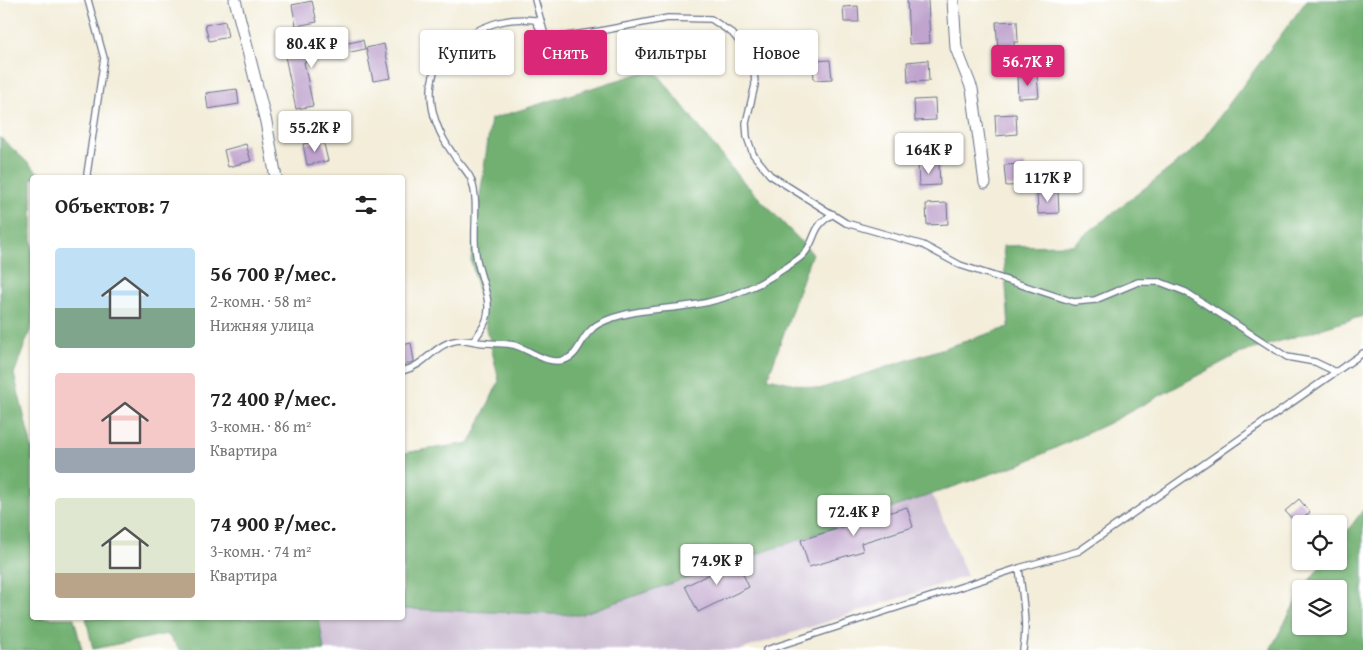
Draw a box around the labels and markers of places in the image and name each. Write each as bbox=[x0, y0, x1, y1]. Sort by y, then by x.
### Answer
pin: 80.4K ₽ bbox=[266, 27, 358, 69]
pin: 56.7K ₽ bbox=[982, 44, 1074, 87]
pin: 55.2K ₽ bbox=[269, 110, 361, 153]
pin: 164K ₽ bbox=[888, 132, 970, 175]
pin: 117K ₽ bbox=[1007, 160, 1089, 203]
pin: 72.4K ₽ bbox=[808, 494, 900, 537]
pin: 74.9K ₽ bbox=[671, 544, 763, 586]

